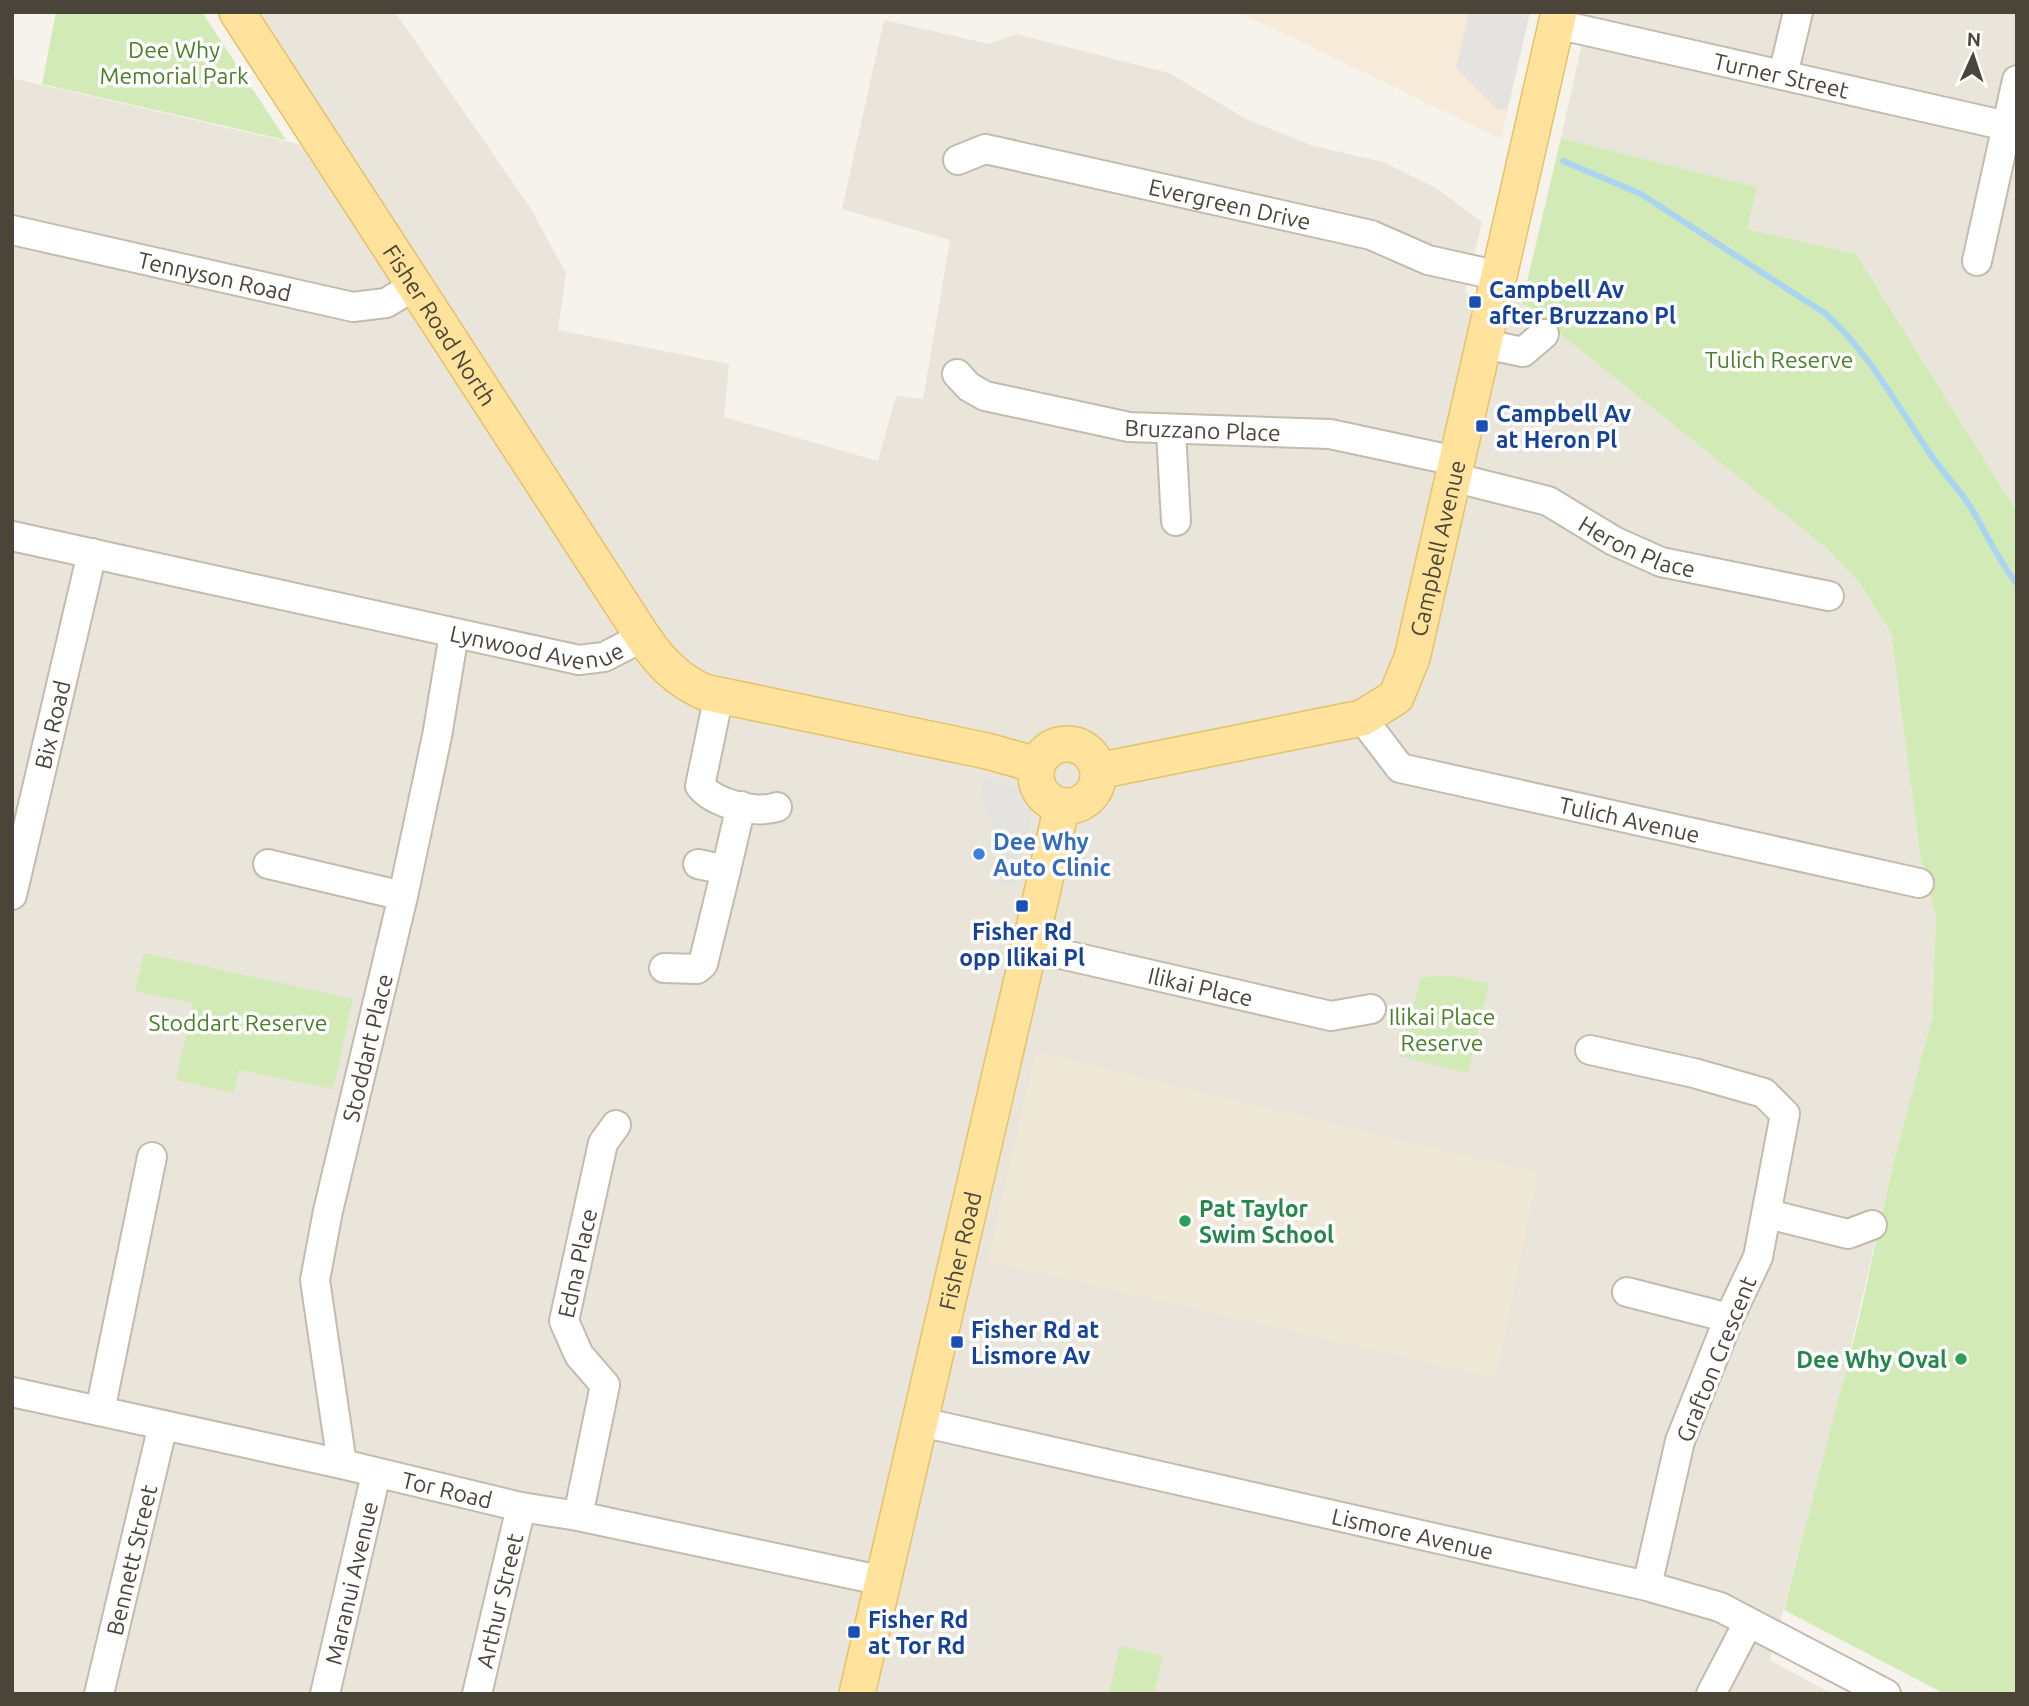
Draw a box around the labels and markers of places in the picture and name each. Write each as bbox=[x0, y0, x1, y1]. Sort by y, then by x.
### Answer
place label: Campbell Av after Bruzzano Pl bbox=[1489, 277, 1676, 328]
marker: Campbell Av after Bruzzano Pl bbox=[1467, 294, 1483, 310]
place label: Campbell Av at Heron Pl bbox=[1496, 401, 1631, 452]
marker: Campbell Av at Heron Pl bbox=[1474, 418, 1490, 434]
place label: Dee Why Auto Clinic bbox=[993, 829, 1111, 880]
marker: Dee Why Auto Clinic bbox=[971, 846, 987, 862]
marker: Fisher Rd opp Ilikai Pl bbox=[1014, 898, 1030, 914]
place label: Fisher Rd opp Ilikai Pl bbox=[959, 919, 1085, 970]
place label: Pat Taylor Swim School bbox=[1199, 1196, 1334, 1247]
marker: Pat Taylor Swim School bbox=[1177, 1213, 1193, 1229]
place label: Fisher Rd at Lismore Av bbox=[971, 1317, 1099, 1368]
marker: Fisher Rd at Lismore Av bbox=[949, 1334, 965, 1350]
place label: Dee Why Oval bbox=[1796, 1347, 1947, 1372]
marker: Dee Why Oval bbox=[1953, 1351, 1969, 1367]
place label: Fisher Rd at Tor Rd bbox=[868, 1607, 968, 1658]
marker: Fisher Rd at Tor Rd bbox=[846, 1624, 862, 1640]

